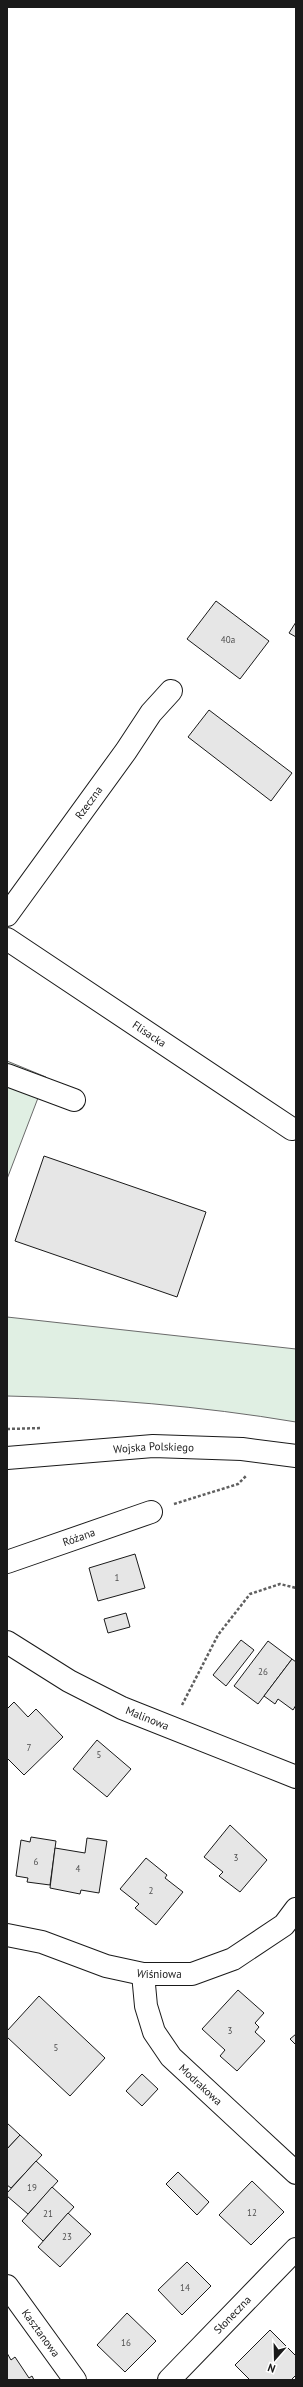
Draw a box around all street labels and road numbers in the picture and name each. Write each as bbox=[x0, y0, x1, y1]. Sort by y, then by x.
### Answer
street label: Rzeczna bbox=[72, 783, 105, 822]
street label: Flisacka bbox=[130, 1018, 169, 1050]
street label: Wojska Polskiego bbox=[113, 1439, 194, 1456]
street label: Różana bbox=[61, 1525, 97, 1549]
street label: Malinowa bbox=[124, 1703, 171, 1733]
street label: Wiśniowa bbox=[135, 1966, 182, 1982]
street label: Modrakowa bbox=[176, 2061, 225, 2108]
street label: Słoneczna bbox=[211, 2293, 254, 2337]
street label: Kasztanowa bbox=[19, 2306, 63, 2360]

